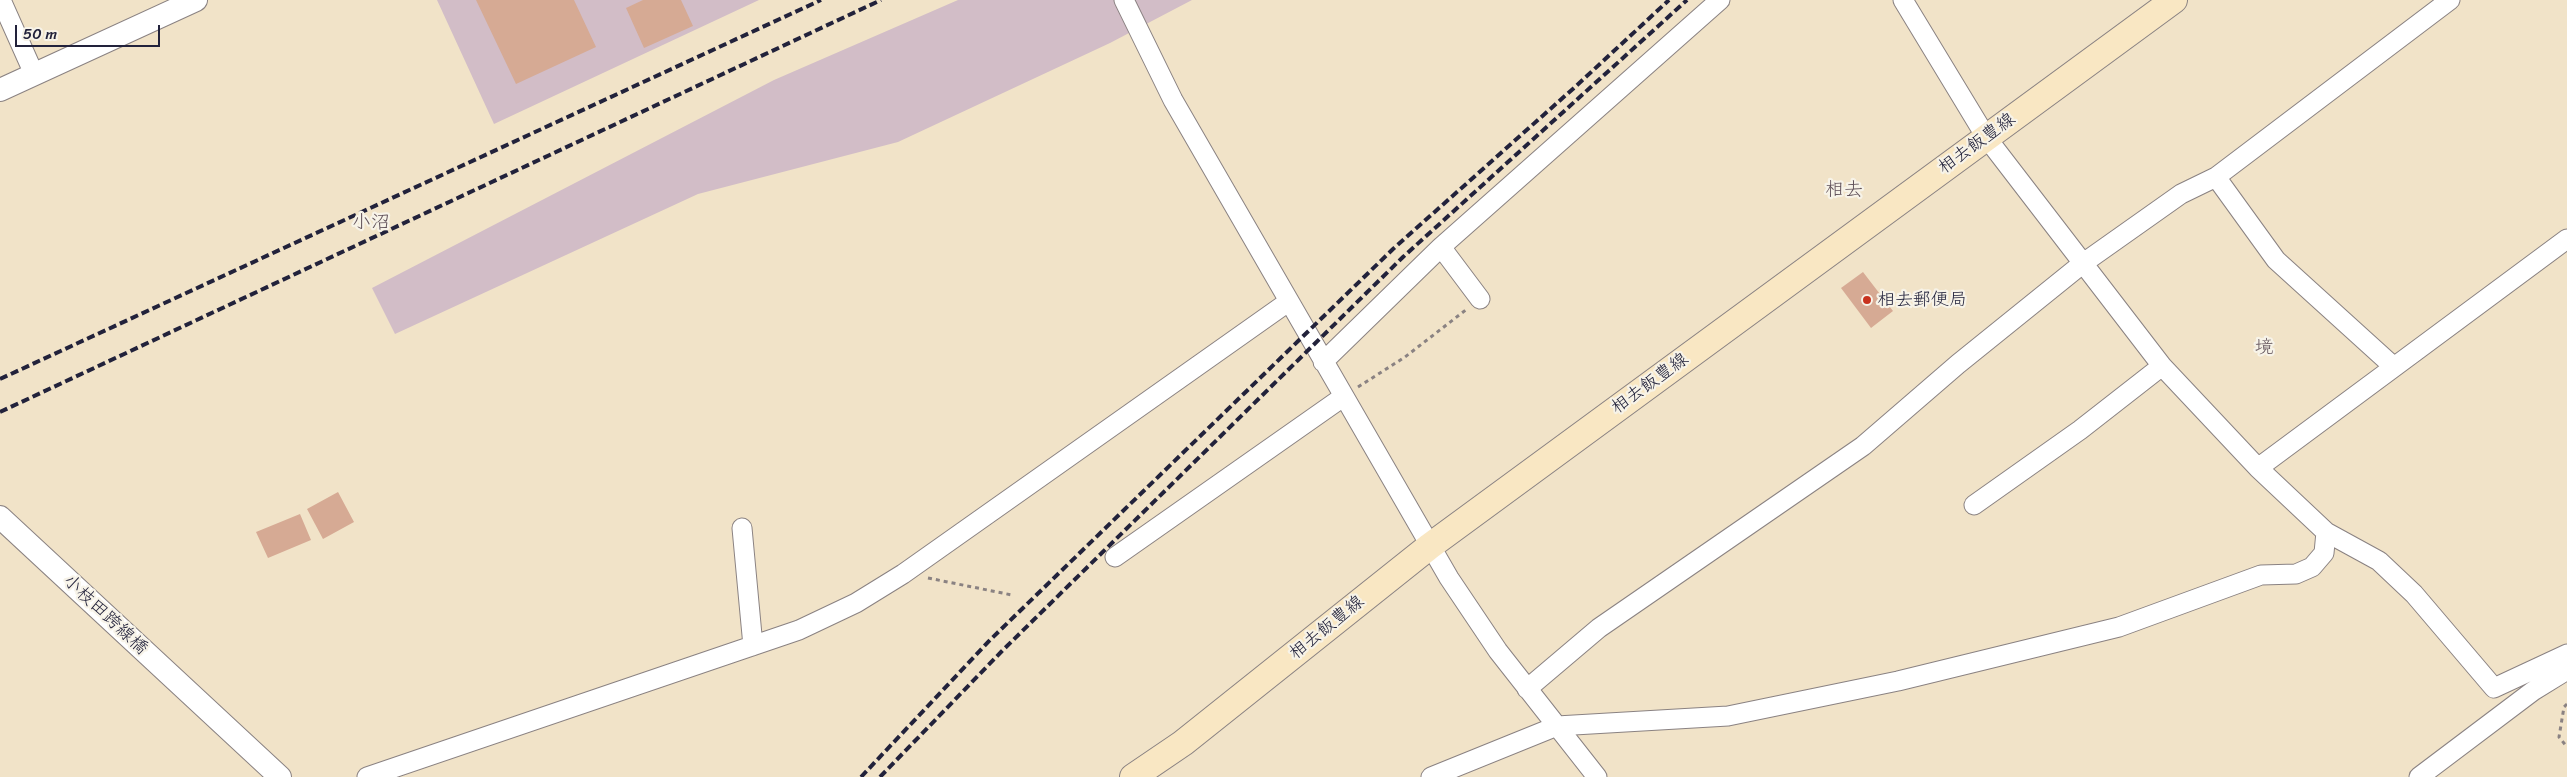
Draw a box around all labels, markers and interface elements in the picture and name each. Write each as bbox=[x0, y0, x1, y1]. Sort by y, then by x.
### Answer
scale bar bbox=[18, 15, 162, 47]
text: 50 m bbox=[23, 21, 57, 47]
street label: 相去飯豊線 bbox=[1934, 109, 2020, 179]
district label: 相去 bbox=[1825, 179, 1863, 201]
district label: 小沼 bbox=[352, 212, 390, 234]
place label: 相去郵便局 bbox=[1877, 289, 1967, 311]
marker: 相去郵便局 bbox=[1861, 294, 1873, 306]
district label: 境 bbox=[2255, 337, 2273, 359]
street label: 相去飯豊線 bbox=[1607, 349, 1693, 419]
street label: 小枝田跨線橋 bbox=[58, 570, 152, 660]
street label: 相去飯豊線 bbox=[1285, 591, 1369, 665]

